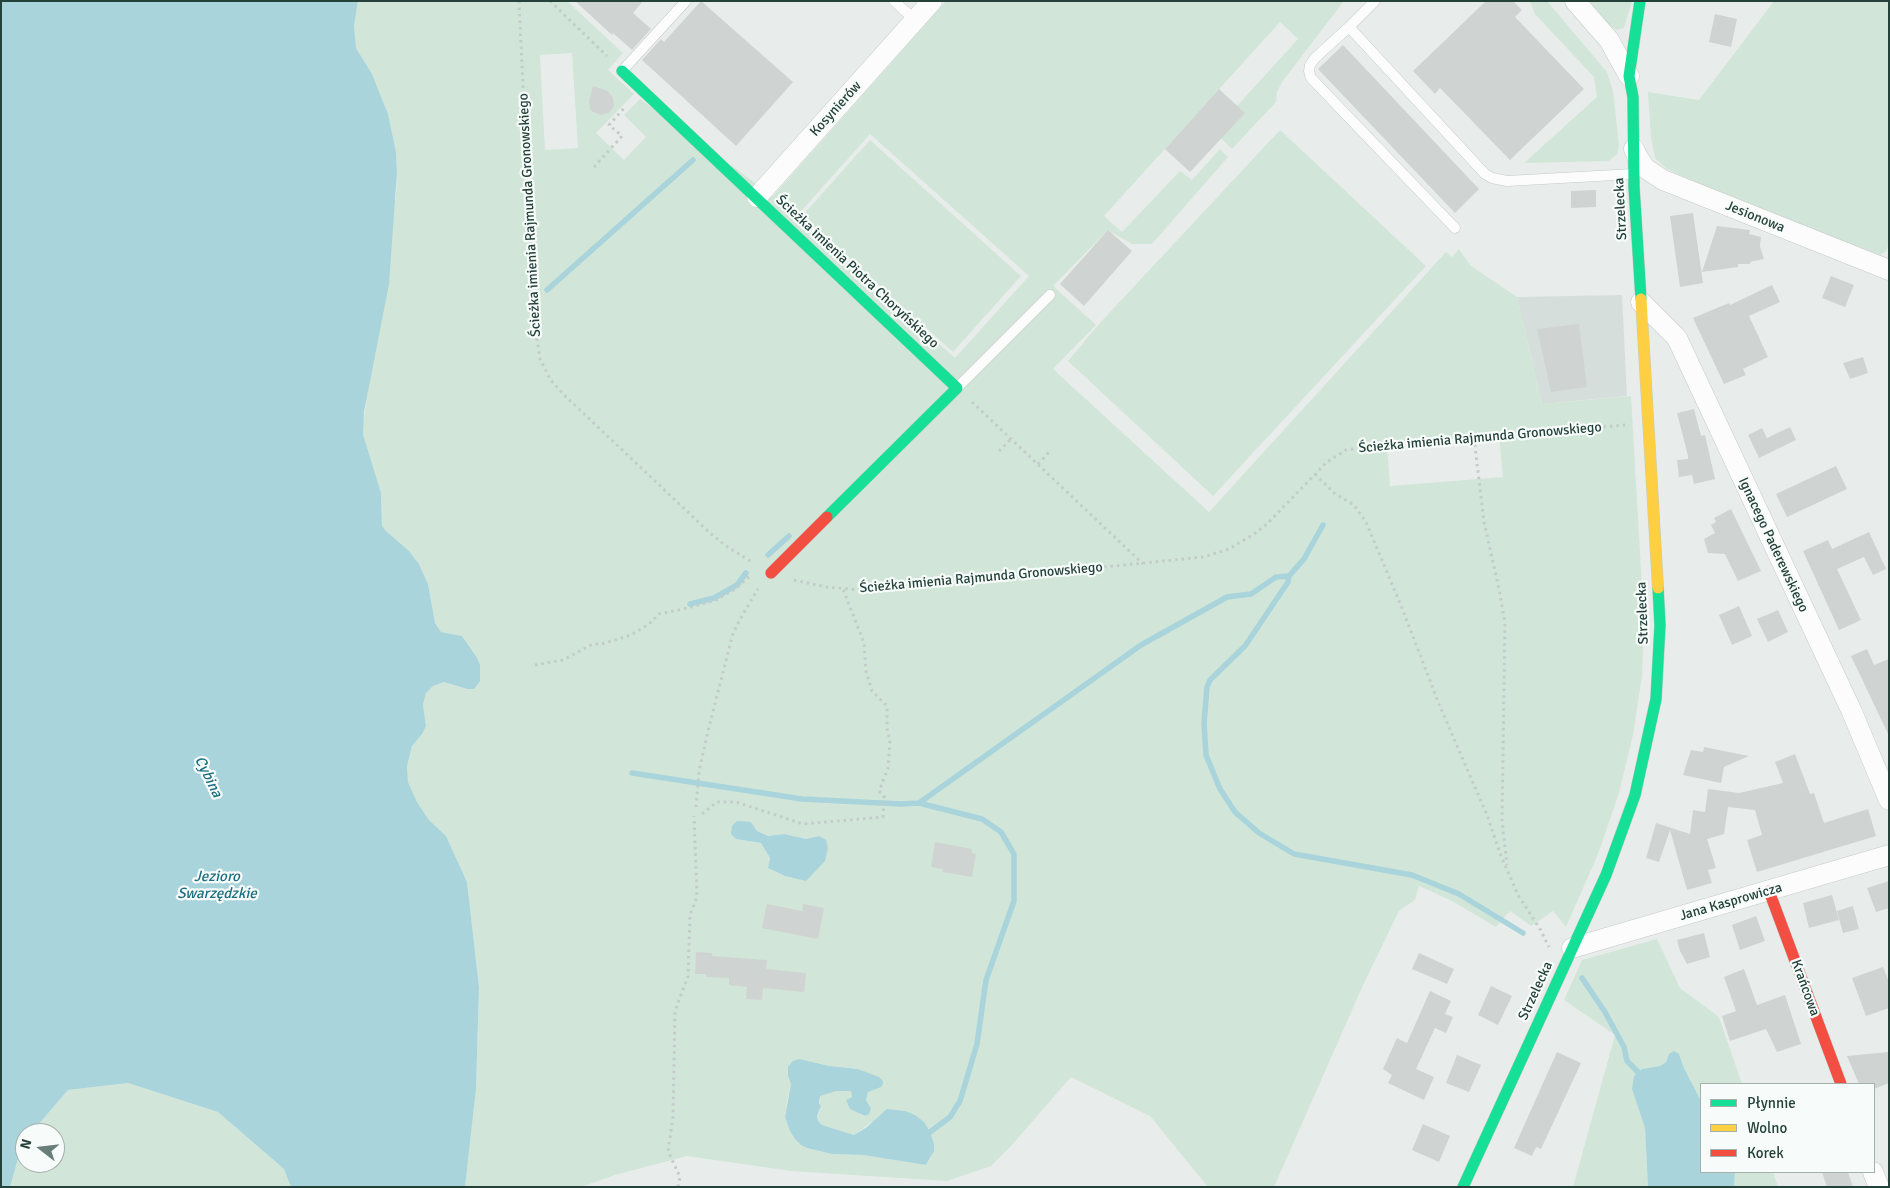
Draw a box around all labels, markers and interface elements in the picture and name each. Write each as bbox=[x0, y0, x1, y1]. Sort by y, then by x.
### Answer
street label: Kosynierów bbox=[807, 78, 865, 140]
street label: Ścieżka imienia Rajmunda Gronowskiego bbox=[515, 93, 545, 337]
street label: Strzelecka bbox=[1611, 177, 1631, 241]
street label: Ścieżka imienia Piotra Choryńskiego bbox=[772, 192, 942, 352]
street label: Jesionowa bbox=[1723, 198, 1787, 236]
street label: Ścieżka imienia Rajmunda Gronowskiego bbox=[1358, 419, 1602, 457]
street label: Ignacego Paderewskiego bbox=[1734, 475, 1812, 615]
street label: Ścieżka imienia Rajmunda Gronowskiego bbox=[859, 559, 1103, 597]
street label: Strzelecka bbox=[1634, 581, 1652, 645]
water label: Cybina bbox=[190, 753, 226, 801]
water label: Jezioro Swarzędzkie bbox=[177, 868, 257, 903]
street label: Jana Kasprowicza bbox=[1678, 879, 1784, 925]
street label: Krańcowa bbox=[1787, 957, 1823, 1019]
street label: Strzelecka bbox=[1515, 959, 1557, 1023]
legend bbox=[1700, 1083, 1875, 1173]
text: Płynnie bbox=[1747, 1094, 1796, 1112]
text: Wolno bbox=[1747, 1119, 1787, 1137]
north arrow bbox=[15, 1123, 65, 1173]
text: N bbox=[17, 1137, 36, 1151]
text: Korek bbox=[1747, 1144, 1784, 1162]

